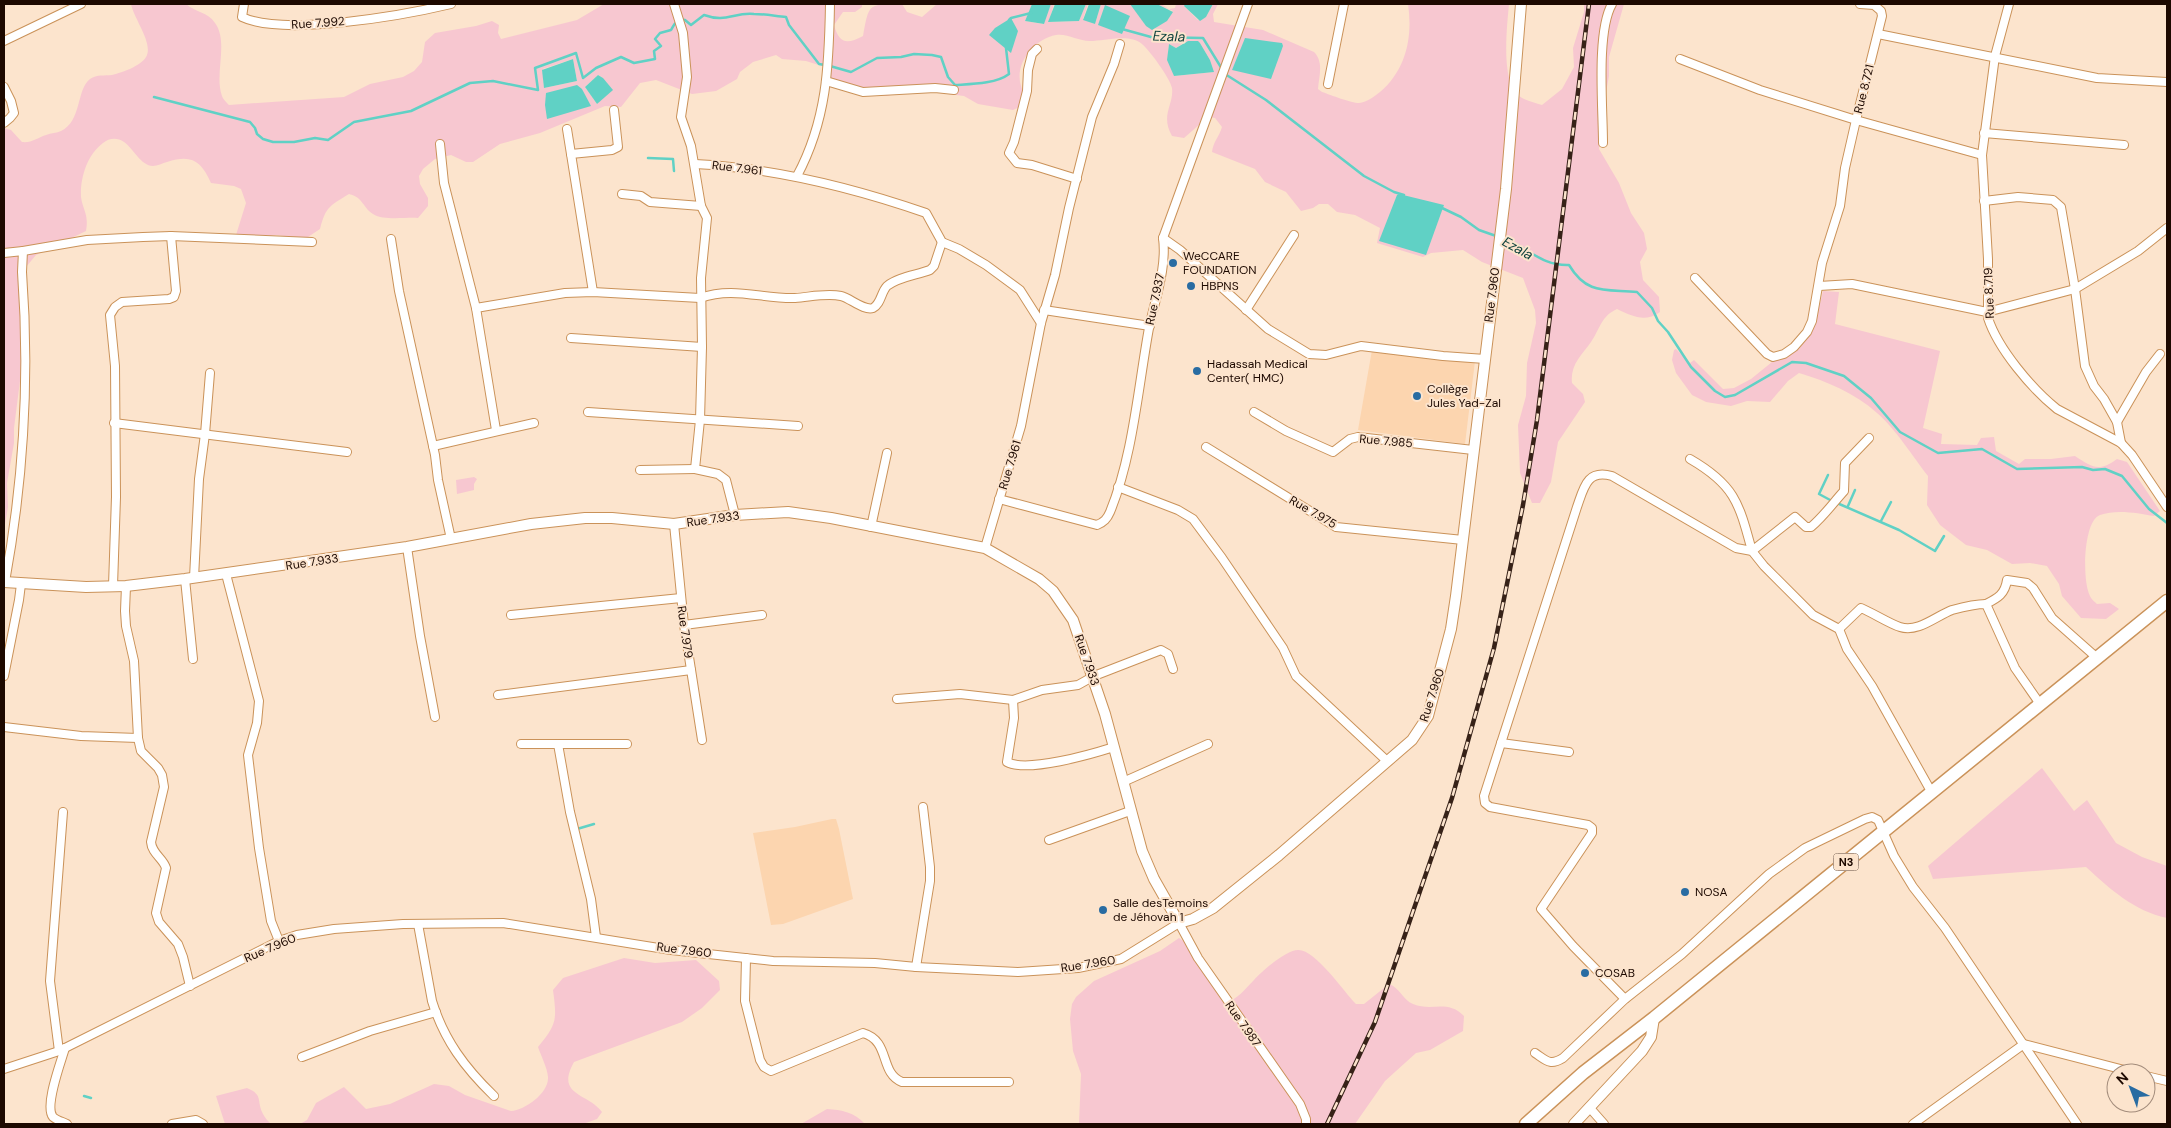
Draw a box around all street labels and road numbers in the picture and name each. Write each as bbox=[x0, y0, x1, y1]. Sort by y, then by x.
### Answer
street label: Rue 7.992 bbox=[291, 13, 345, 33]
street label: Rue 8.721 bbox=[1850, 63, 1878, 115]
street label: Rue 7.961 bbox=[711, 157, 763, 179]
street label: Rue 7.960 bbox=[1481, 267, 1503, 323]
street label: Rue 8.719 bbox=[1980, 267, 1998, 319]
street label: Rue 7.937 bbox=[1142, 272, 1168, 326]
street label: Rue 7.985 bbox=[1359, 431, 1413, 451]
street label: Rue 7.961 bbox=[995, 438, 1025, 492]
street label: Rue 7.975 bbox=[1286, 492, 1340, 532]
street label: Rue 7.933 bbox=[686, 507, 740, 531]
street label: Rue 7.933 bbox=[284, 550, 340, 574]
street label: Rue 7.979 bbox=[673, 605, 697, 659]
street label: Rue 7.933 bbox=[1071, 632, 1103, 688]
street label: Rue 7.960 bbox=[1416, 666, 1448, 724]
road number: N3 bbox=[1834, 854, 1858, 870]
street label: Rue 7.960 bbox=[242, 930, 298, 966]
street label: Rue 7.960 bbox=[656, 939, 712, 961]
street label: Rue 7.960 bbox=[1060, 952, 1116, 976]
street label: Rue 7.987 bbox=[1221, 998, 1265, 1050]

